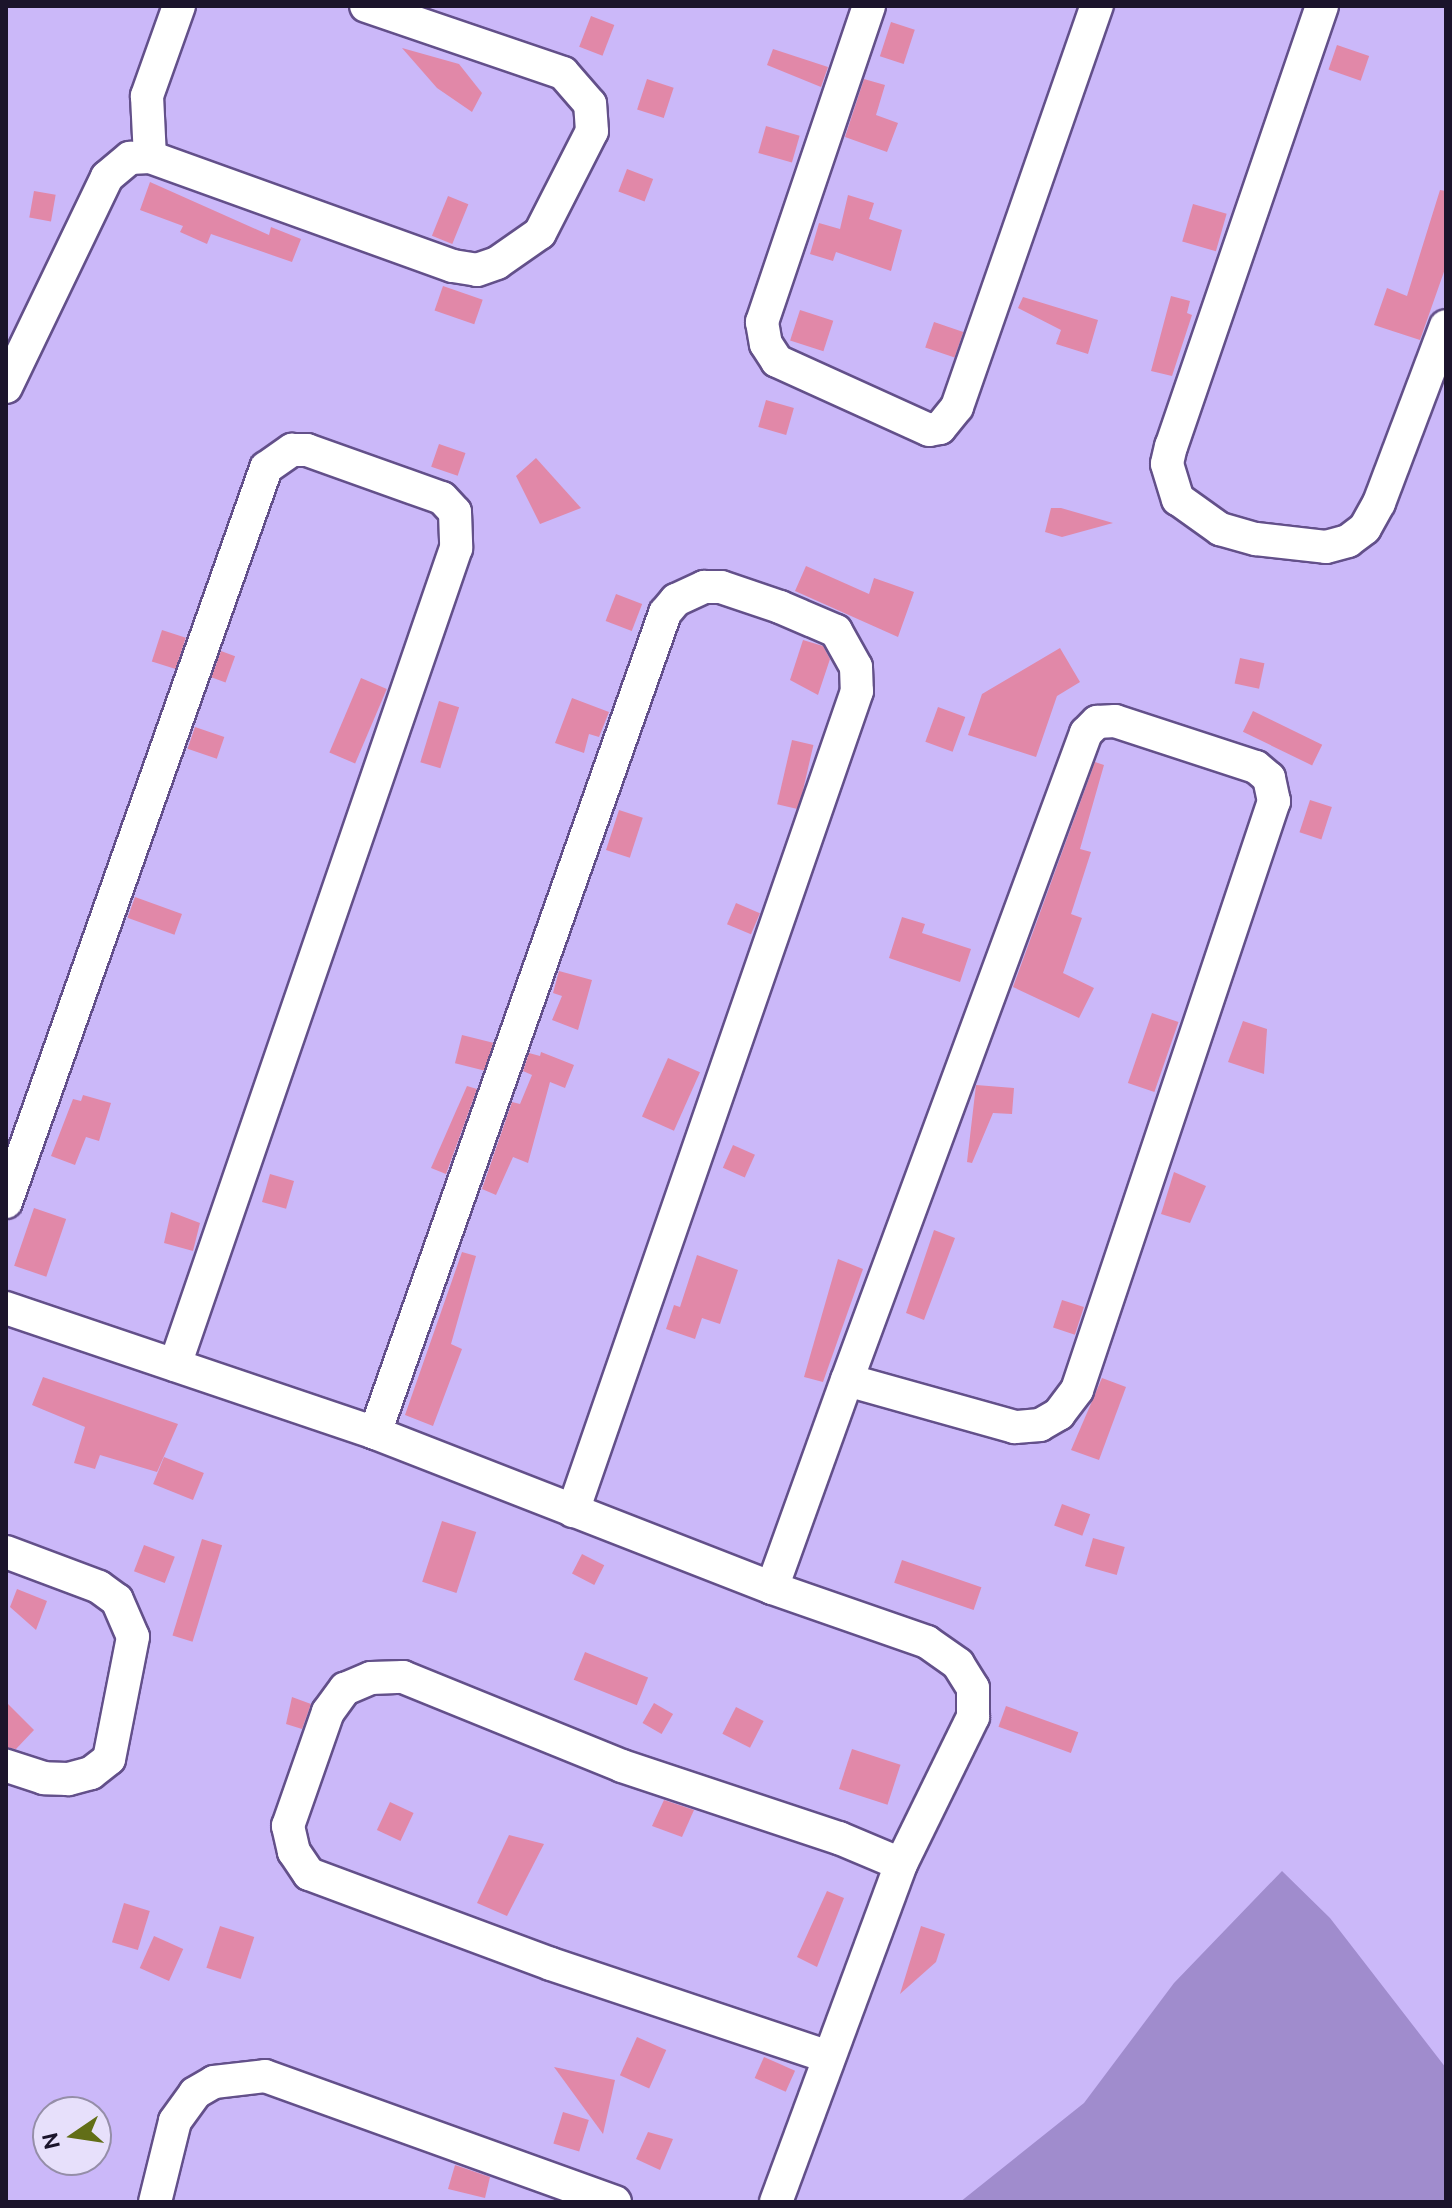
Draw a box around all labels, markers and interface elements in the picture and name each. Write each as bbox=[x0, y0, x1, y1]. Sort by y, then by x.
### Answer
north arrow bbox=[32, 2096, 112, 2176]
text: N bbox=[36, 2130, 64, 2152]

